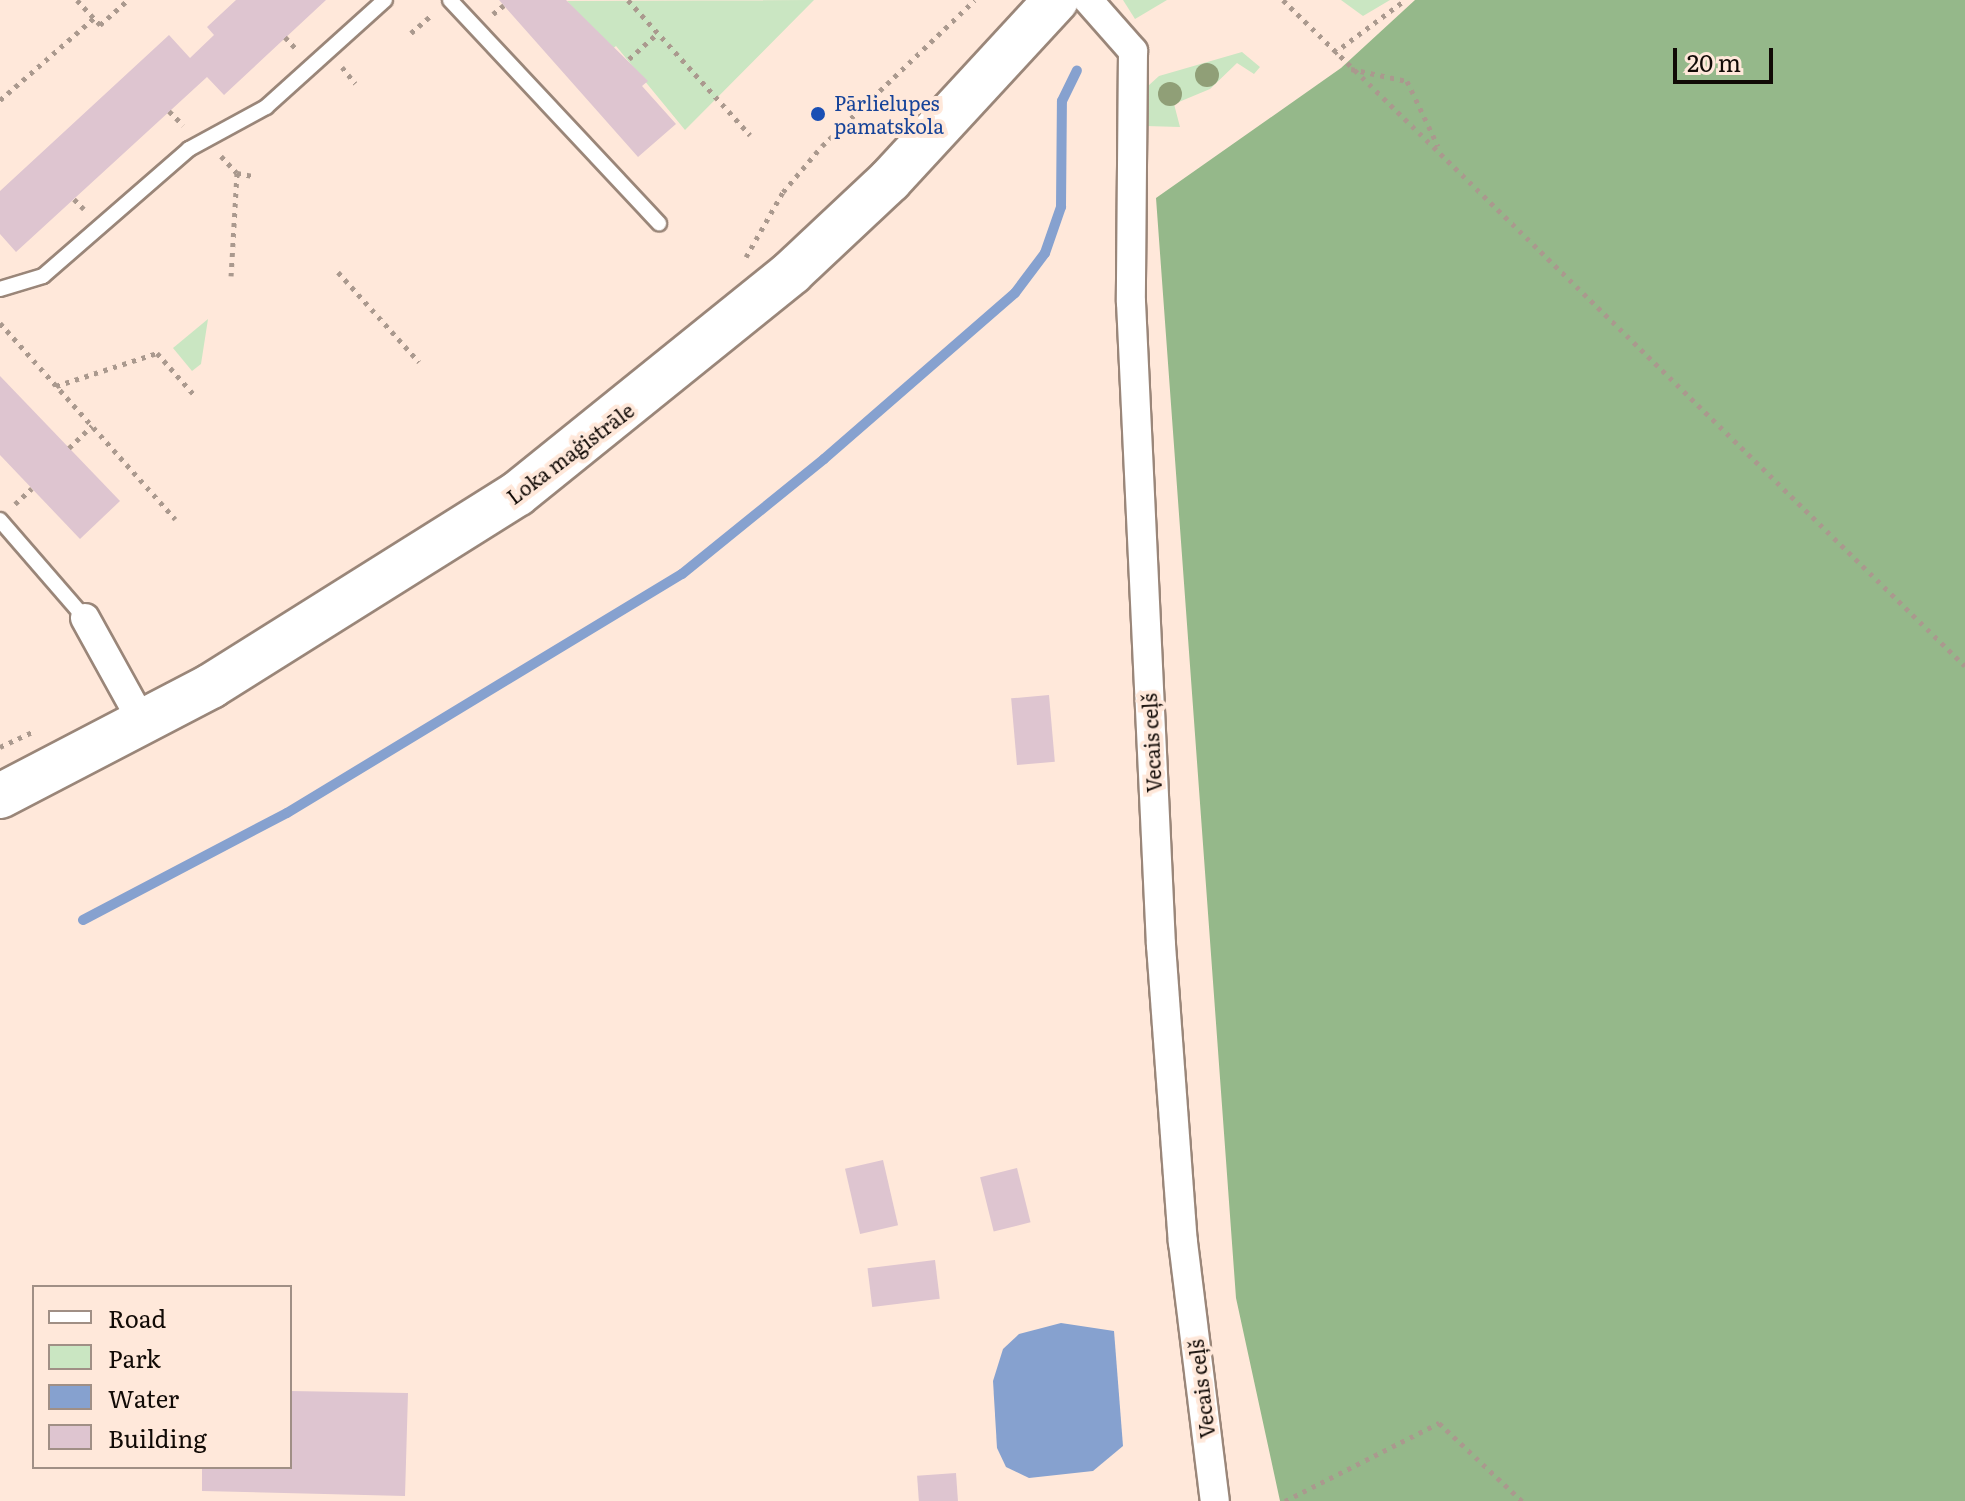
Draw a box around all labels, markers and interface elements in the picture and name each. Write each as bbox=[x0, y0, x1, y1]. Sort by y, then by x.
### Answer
scale bar bbox=[1677, 32, 1777, 82]
text: 20 m bbox=[1687, 44, 1741, 79]
place label: Pārlielupes pamatskola bbox=[834, 90, 944, 137]
marker: Pārlielupes pamatskola bbox=[809, 105, 827, 123]
street label: Loka maģistrāle bbox=[502, 397, 638, 509]
street label: Vecais ceļš bbox=[1136, 693, 1166, 793]
legend bbox=[32, 1285, 292, 1469]
text: Road bbox=[108, 1300, 166, 1335]
street label: Vecais ceļš bbox=[1183, 1338, 1219, 1440]
text: Park bbox=[108, 1340, 161, 1375]
text: Water bbox=[108, 1380, 179, 1415]
text: Building bbox=[108, 1420, 207, 1455]

